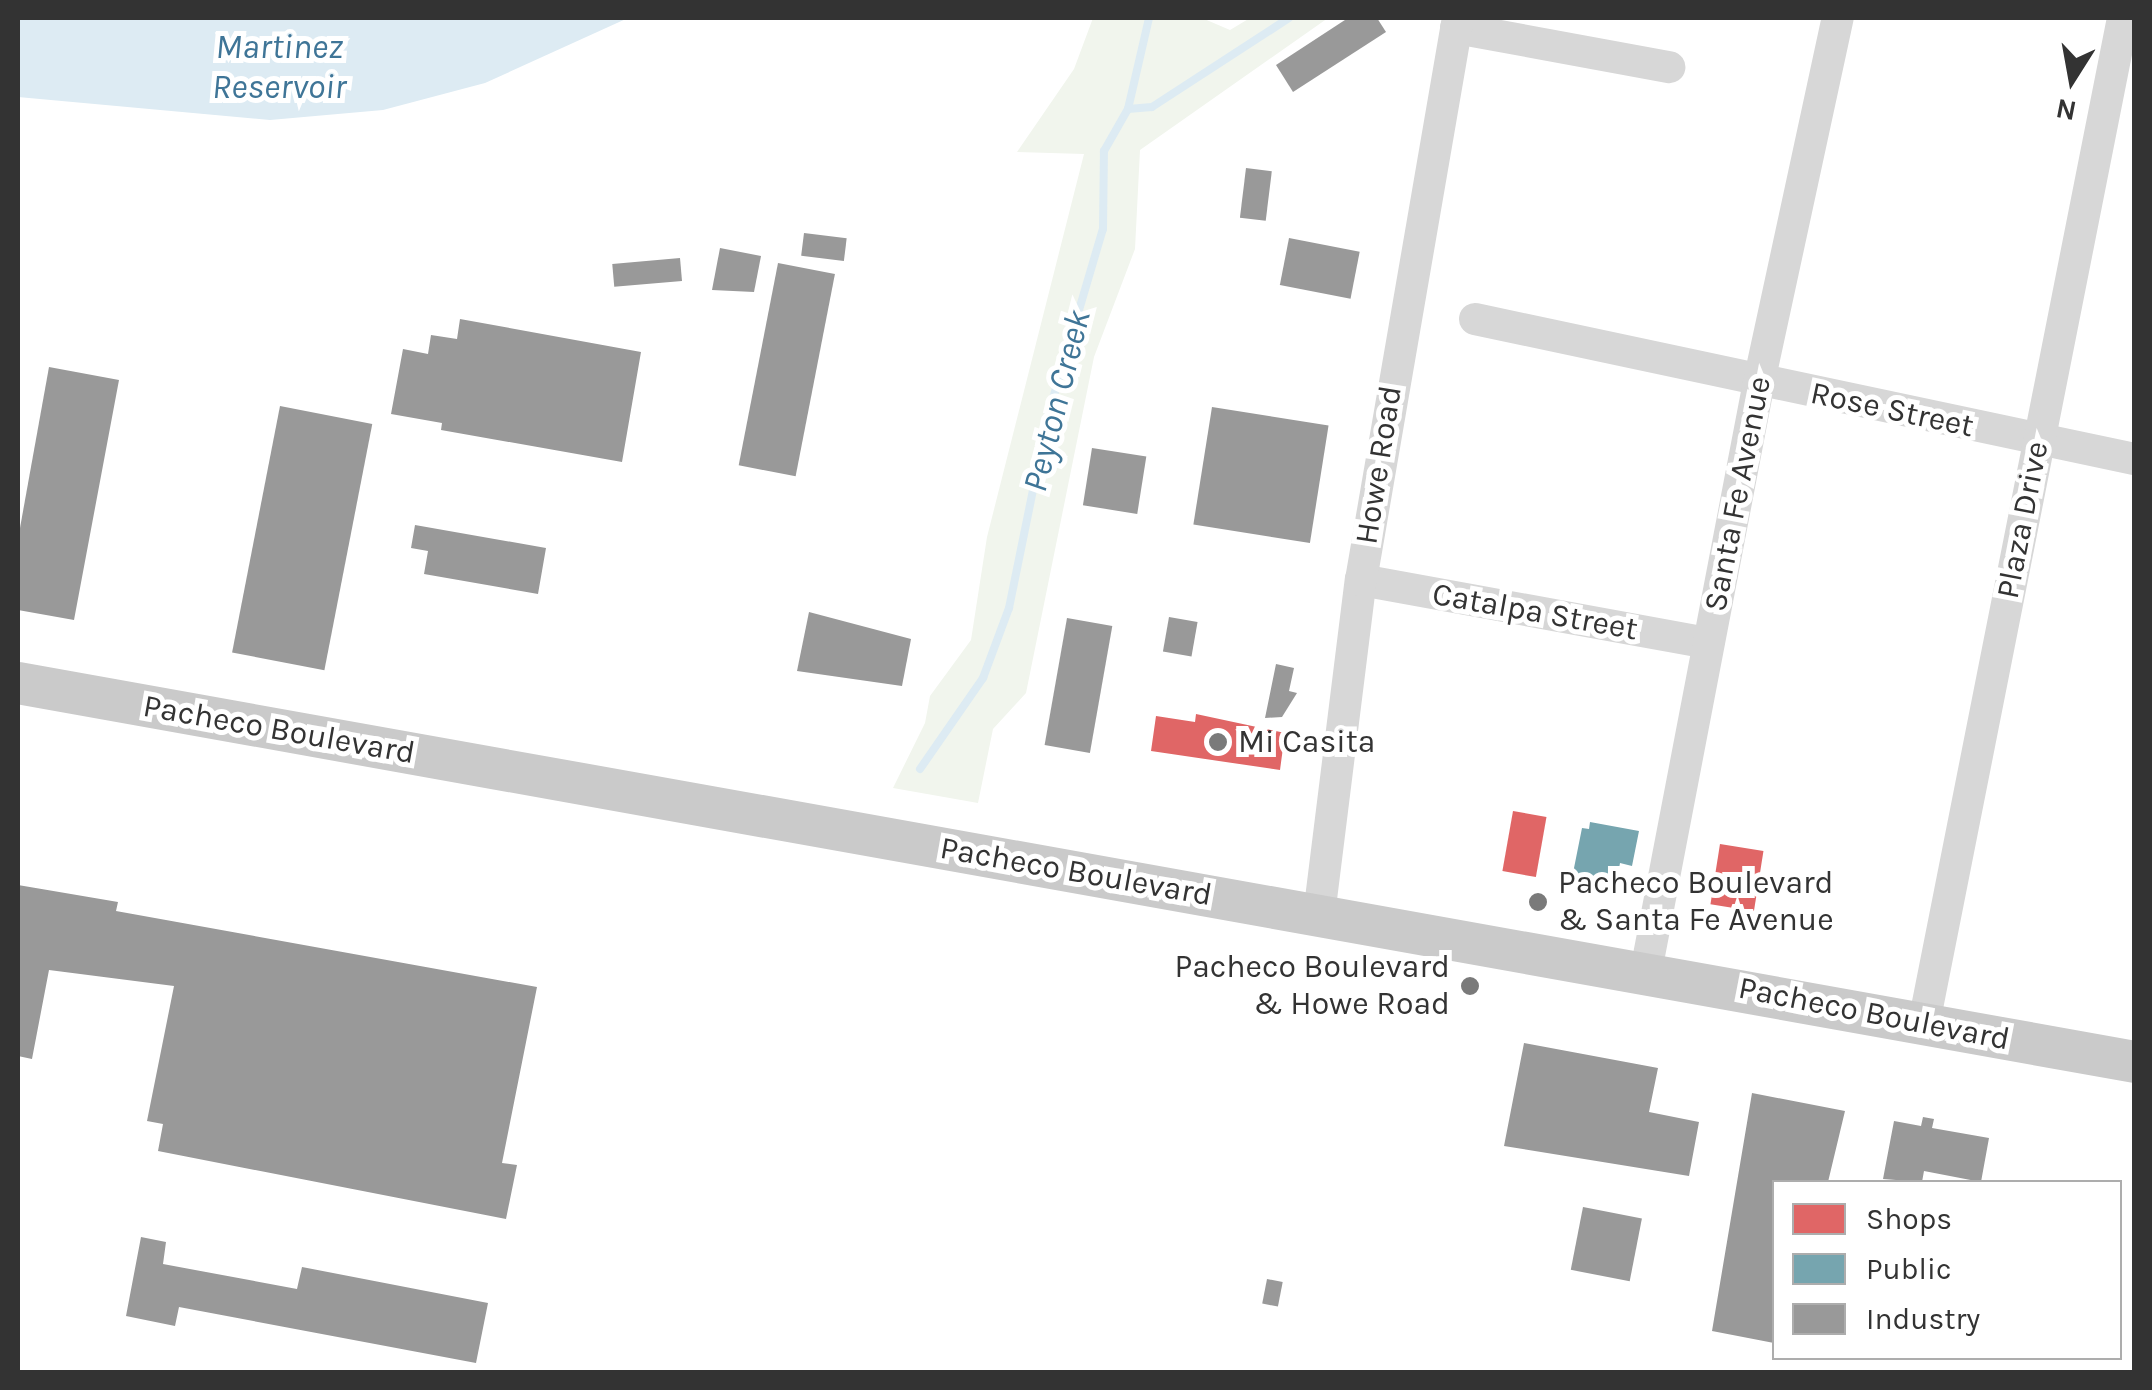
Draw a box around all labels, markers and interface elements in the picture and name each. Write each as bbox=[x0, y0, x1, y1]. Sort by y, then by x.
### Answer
water label: Martinez Reservoir bbox=[212, 26, 346, 108]
north arrow bbox=[2022, 30, 2122, 130]
text: N bbox=[2053, 92, 2079, 128]
water label: Peyton Creek bbox=[1014, 306, 1100, 496]
street label: Santa Fe Avenue bbox=[1696, 373, 1780, 615]
street label: Rose Street bbox=[1807, 374, 1977, 446]
street label: Howe Road bbox=[1348, 383, 1410, 547]
street label: Plaza Drive bbox=[1989, 438, 2057, 602]
street label: Catalpa Street bbox=[1429, 575, 1641, 649]
street label: Pacheco Boulevard bbox=[140, 687, 418, 773]
place label: Mi Casita bbox=[1238, 723, 1375, 761]
marker: Mi Casita bbox=[1207, 731, 1229, 753]
street label: Pacheco Boulevard bbox=[937, 829, 1215, 915]
place label: Pacheco Boulevard & Santa Fe Avenue bbox=[1558, 865, 1834, 940]
marker: Pacheco Boulevard & Santa Fe Avenue bbox=[1527, 891, 1549, 913]
place label: Pacheco Boulevard & Howe Road bbox=[1174, 949, 1450, 1024]
street label: Pacheco Boulevard bbox=[1735, 969, 2013, 1059]
marker: Pacheco Boulevard & Howe Road bbox=[1459, 975, 1481, 997]
legend bbox=[1772, 1180, 2122, 1360]
text: Shops bbox=[1866, 1201, 1952, 1237]
text: Public bbox=[1866, 1251, 1951, 1287]
text: Industry bbox=[1866, 1301, 1980, 1337]

